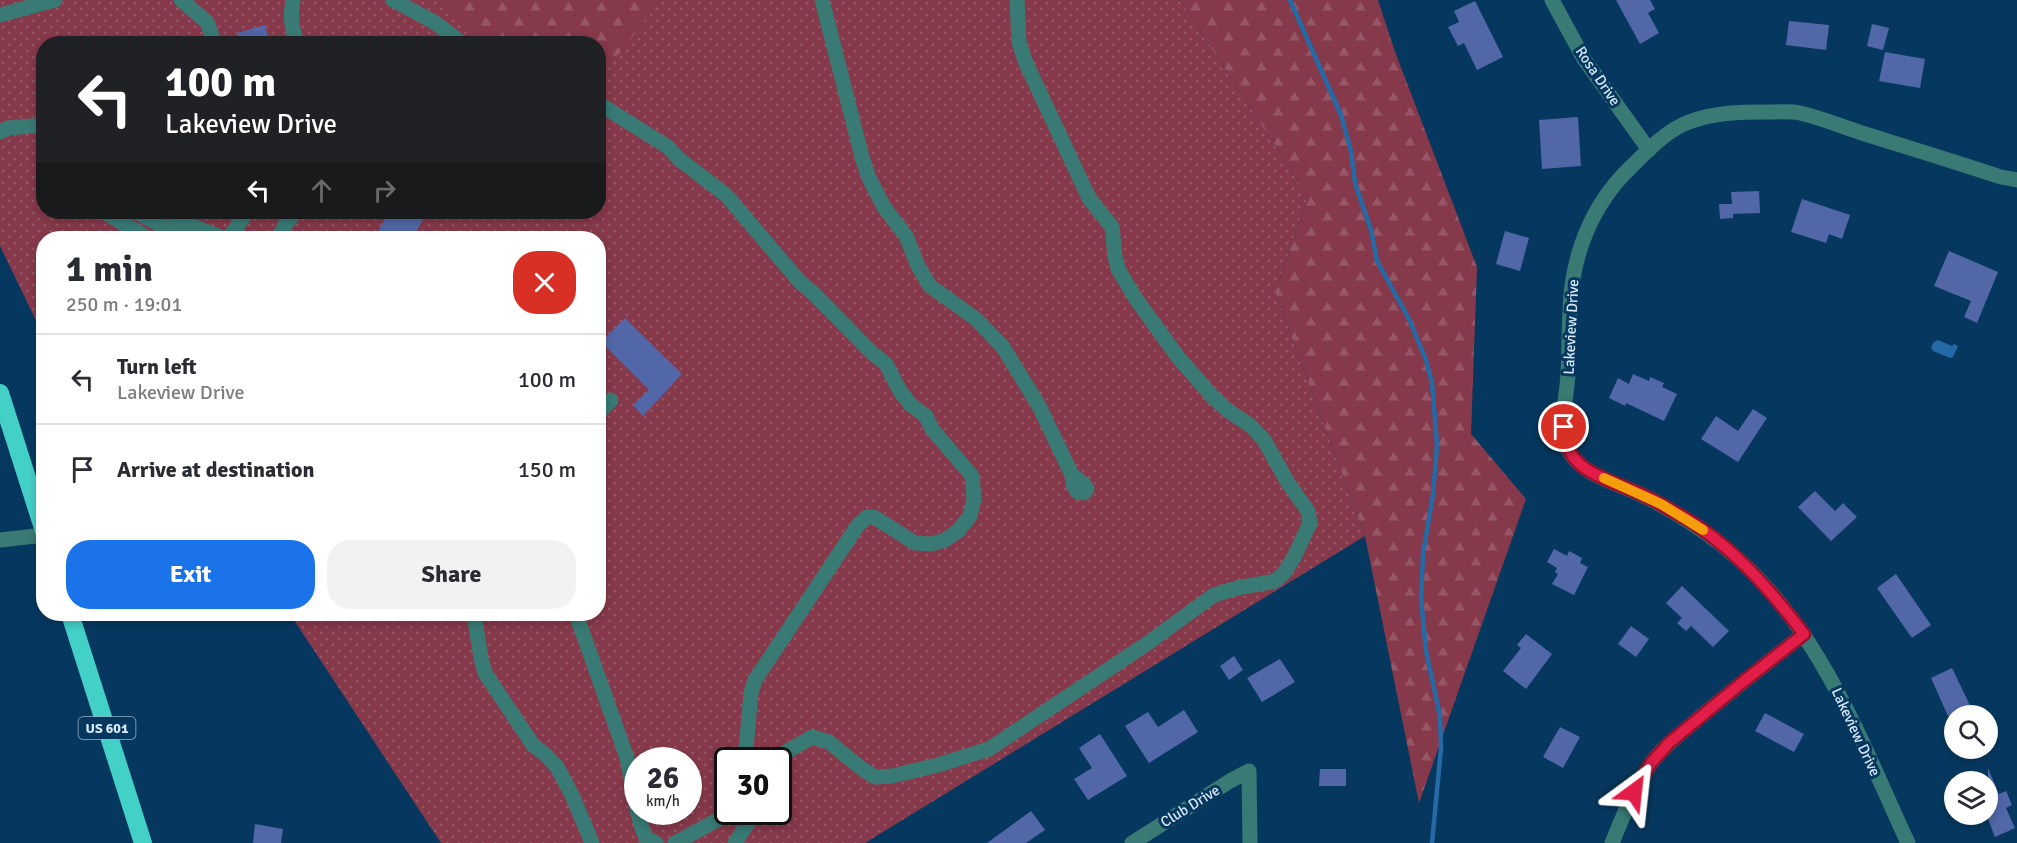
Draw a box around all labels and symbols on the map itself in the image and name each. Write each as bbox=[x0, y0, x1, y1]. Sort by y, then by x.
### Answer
street label: Rosa Drive bbox=[1572, 43, 1624, 109]
street label: Lakeview Drive bbox=[1560, 279, 1582, 375]
pin bbox=[1538, 401, 1589, 452]
street label: Lakeview Drive bbox=[1828, 685, 1884, 779]
road number: US 601 bbox=[78, 717, 136, 739]
speed limit sign: 30 bbox=[714, 747, 792, 825]
position arrow bbox=[1602, 760, 1666, 824]
street label: Club Drive bbox=[1157, 781, 1223, 831]

